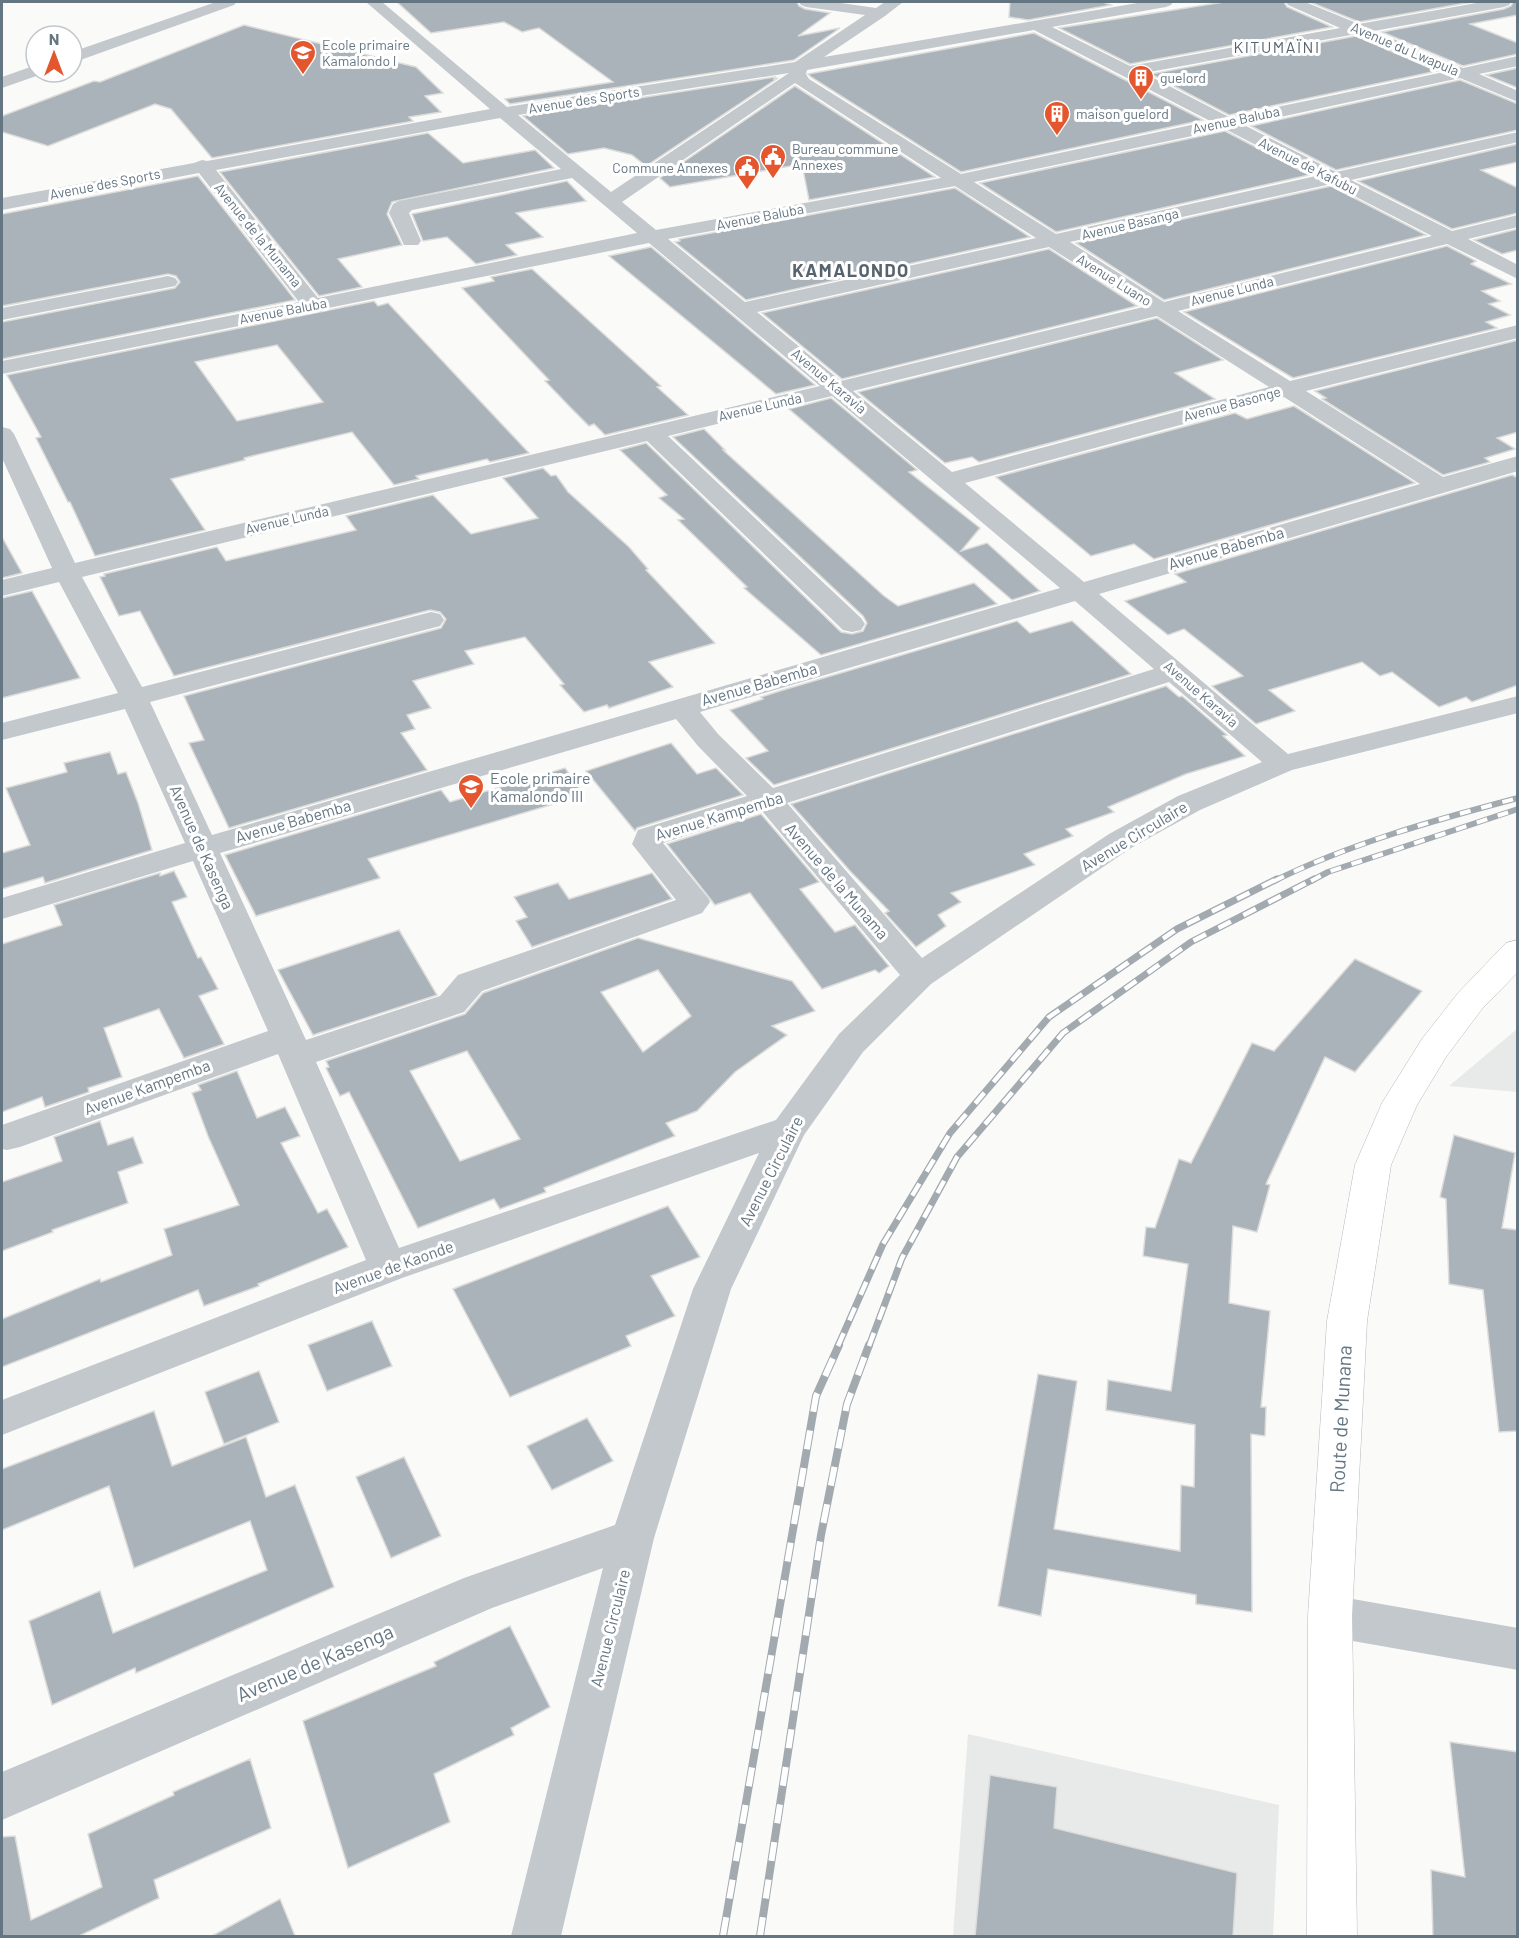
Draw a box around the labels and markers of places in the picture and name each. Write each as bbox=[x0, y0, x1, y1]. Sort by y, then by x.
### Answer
place label: Ecole primaire Kamalondo I bbox=[322, 36, 410, 69]
school or university icon: Ecole primaire Kamalondo I bbox=[288, 38, 318, 76]
building icon: guelord bbox=[1126, 63, 1156, 101]
place label: guelord bbox=[1160, 69, 1206, 86]
building icon: maison guelord bbox=[1042, 99, 1072, 137]
place label: maison guelord bbox=[1076, 105, 1169, 122]
place label: Bureau commune Annexes bbox=[792, 140, 898, 173]
public building icon: Bureau commune Annexes bbox=[758, 142, 788, 180]
public building icon: Commune Annexes bbox=[732, 153, 762, 191]
place label: Commune Annexes bbox=[612, 159, 728, 176]
place label: Ecole primaire Kamalondo III bbox=[490, 768, 591, 805]
school or university icon: Ecole primaire Kamalondo III bbox=[456, 772, 486, 810]

